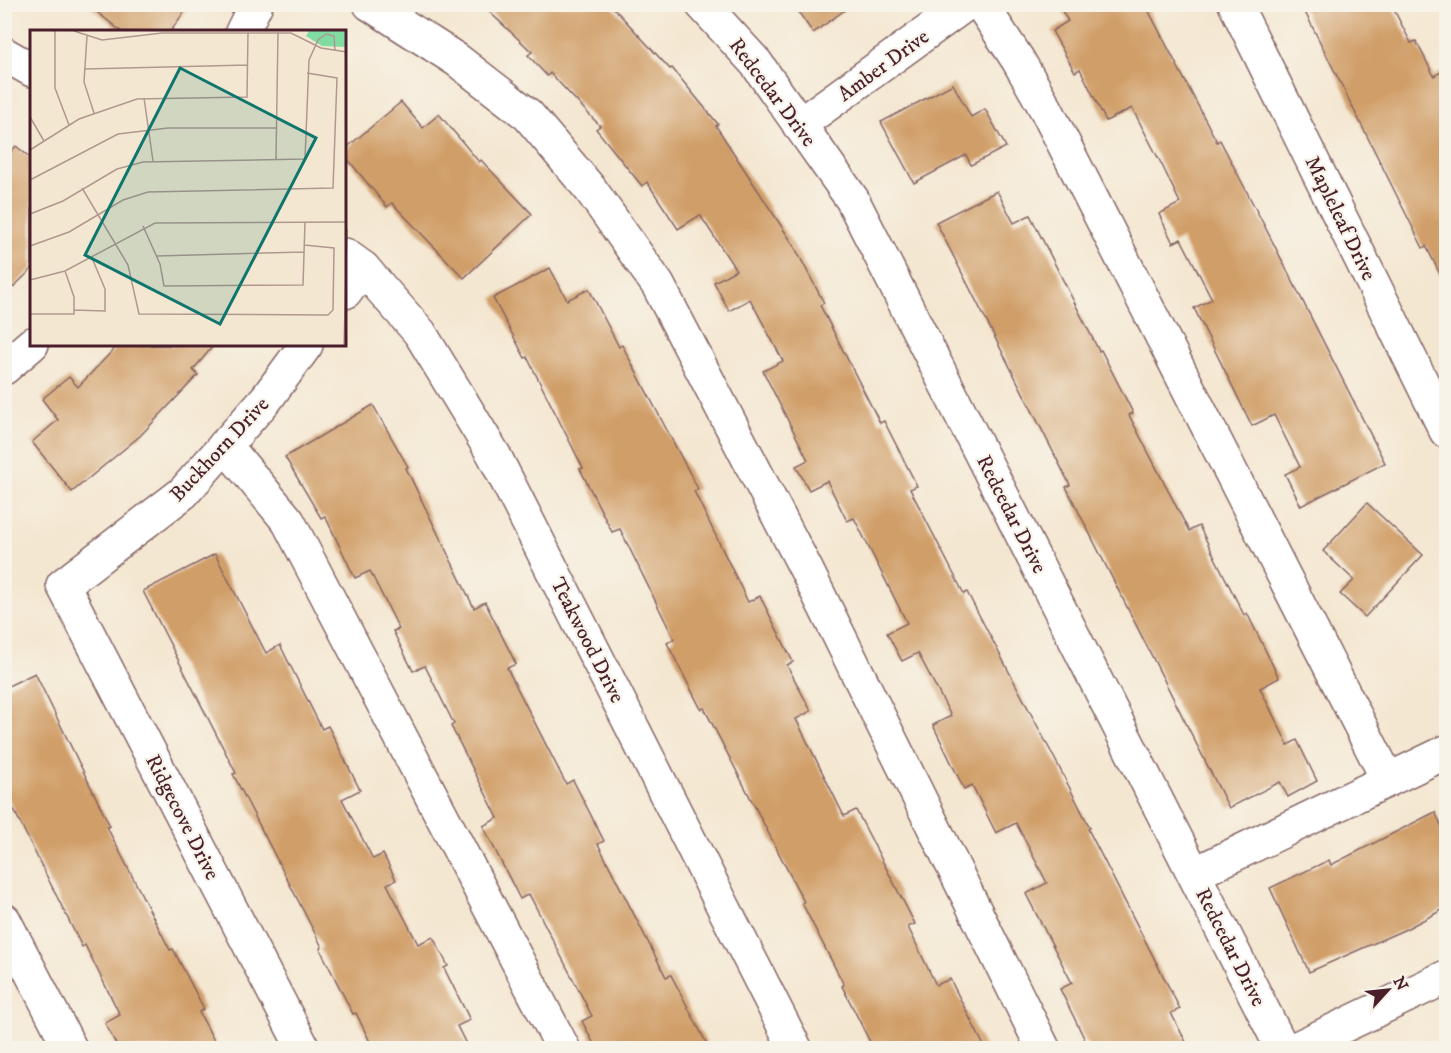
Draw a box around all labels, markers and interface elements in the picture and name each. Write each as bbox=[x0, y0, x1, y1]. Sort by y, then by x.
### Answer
street label: Amber Drive bbox=[833, 24, 935, 108]
inset map bbox=[30, 30, 346, 346]
street label: Redcedar Drive bbox=[723, 33, 822, 152]
street label: Mapleleaf Drive bbox=[1299, 152, 1382, 285]
street label: Buckhorn Drive bbox=[165, 392, 275, 508]
street label: Redcedar Drive bbox=[970, 451, 1052, 578]
street label: Teakwood Drive bbox=[544, 573, 630, 708]
street label: Ridgecove Drive bbox=[139, 750, 225, 885]
street label: Redcedar Drive bbox=[1189, 884, 1271, 1011]
north arrow bbox=[1358, 960, 1418, 1020]
text: N bbox=[1389, 973, 1412, 994]

